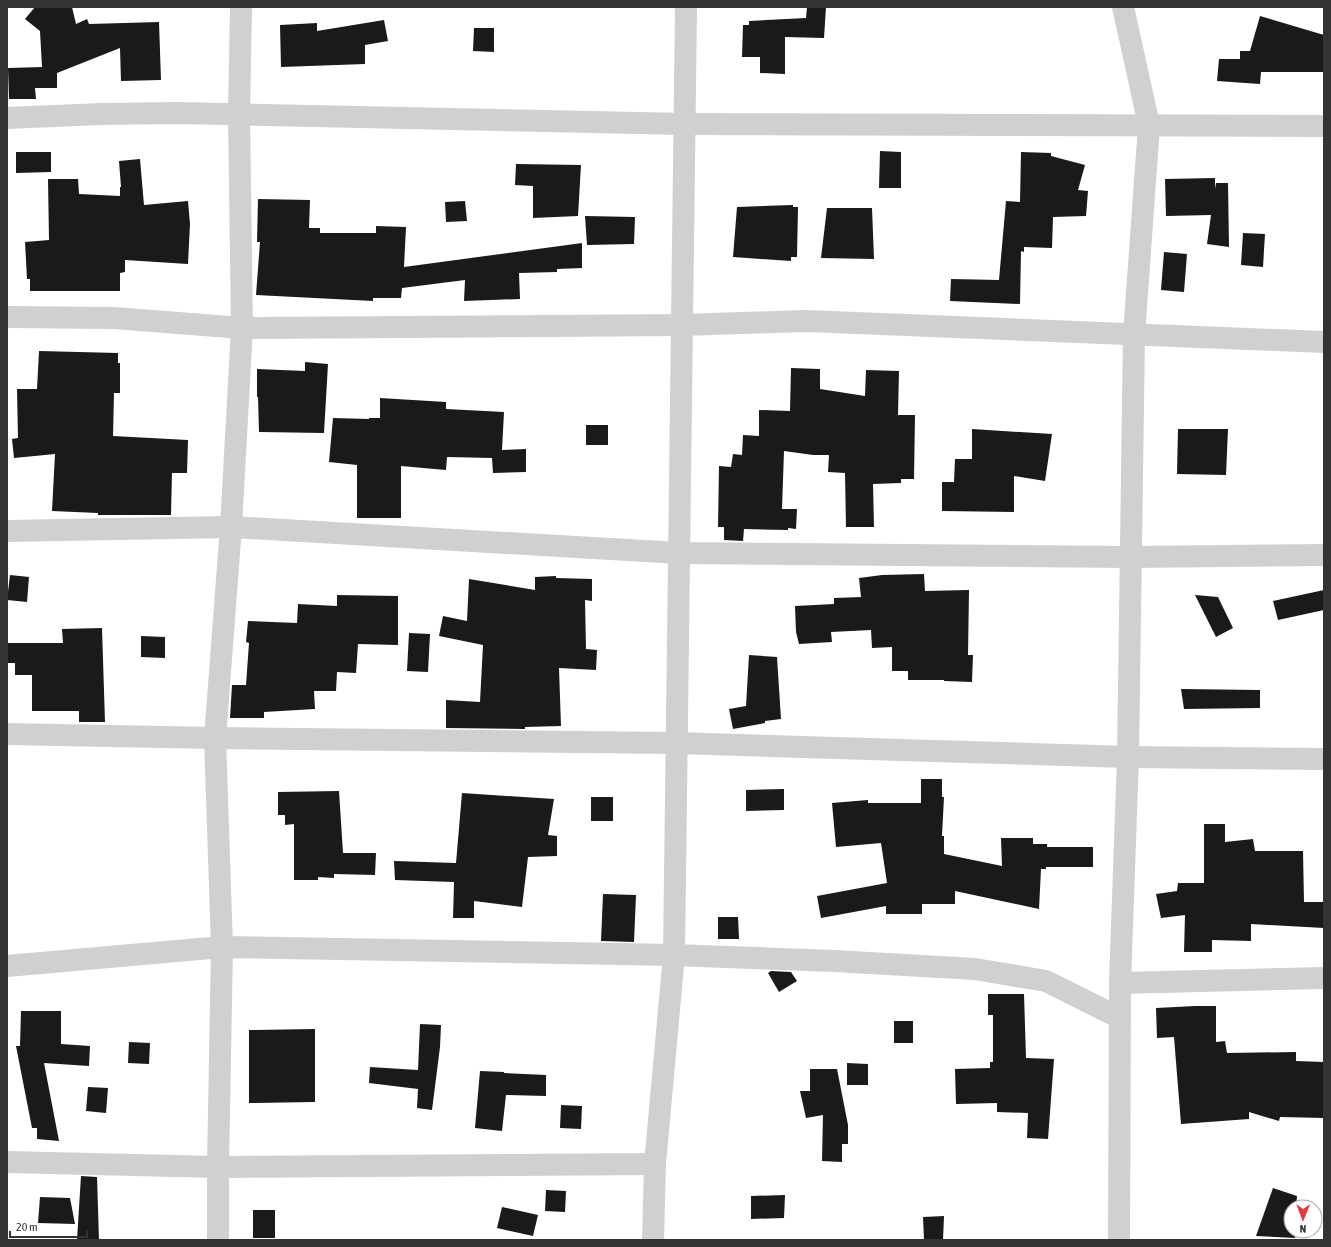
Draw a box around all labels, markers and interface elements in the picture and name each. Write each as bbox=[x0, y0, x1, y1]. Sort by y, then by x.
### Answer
north arrow bbox=[1283, 1199, 1323, 1239]
scale bar bbox=[10, 1213, 87, 1239]
text: 20 m bbox=[16, 1220, 38, 1234]
text: N bbox=[1299, 1223, 1306, 1235]

